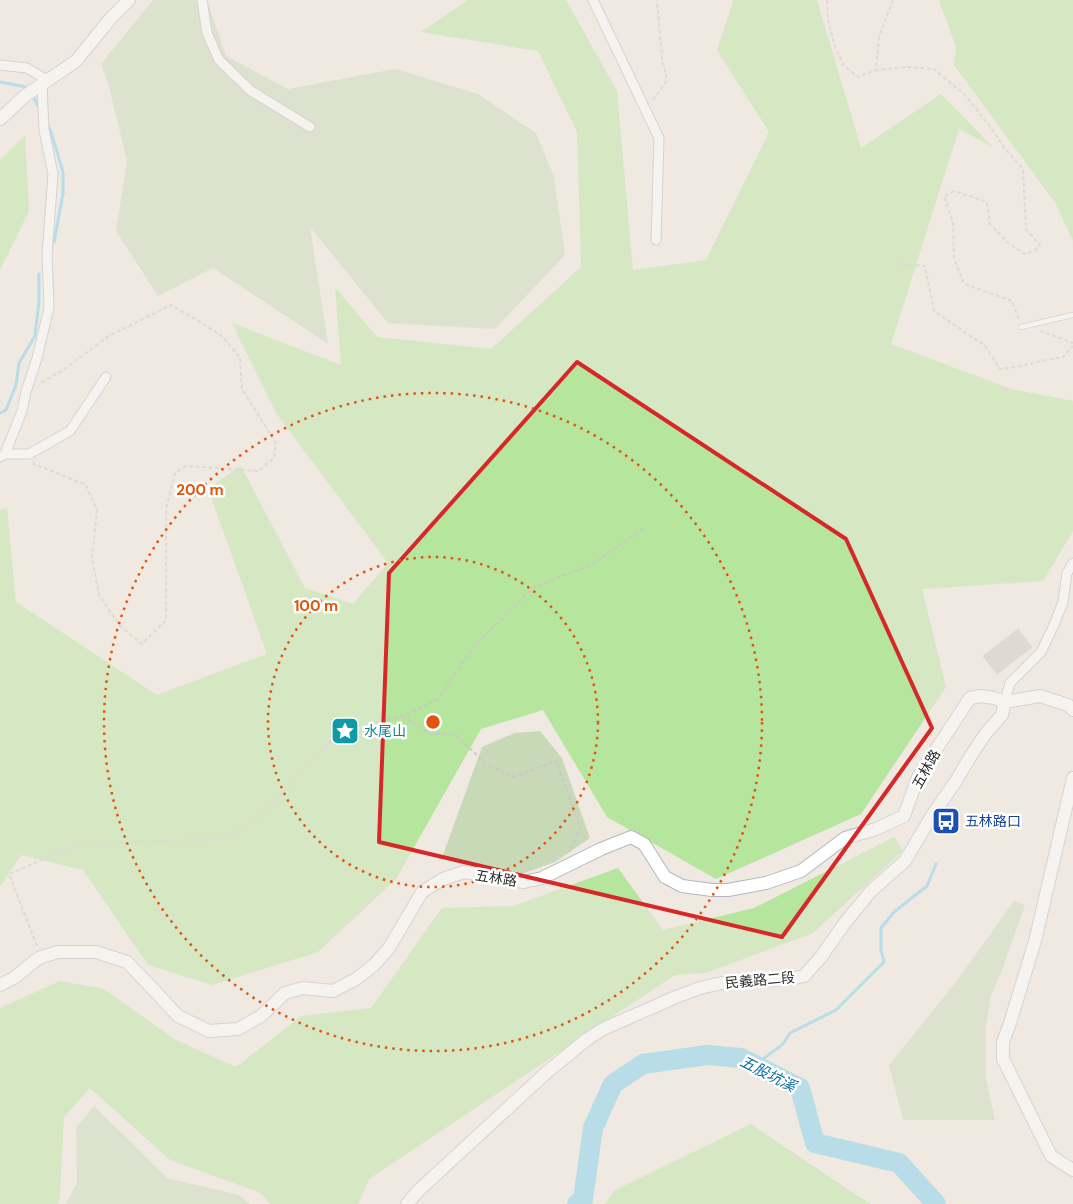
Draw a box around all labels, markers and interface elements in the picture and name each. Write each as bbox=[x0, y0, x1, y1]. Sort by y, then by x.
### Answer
text: 200 m bbox=[176, 480, 224, 500]
text: 100 m bbox=[294, 596, 338, 616]
centre of rings bbox=[424, 713, 442, 731]
place icon: 水尾山 bbox=[330, 716, 360, 746]
place label: 水尾山 bbox=[364, 722, 406, 740]
street label: 五林路 bbox=[908, 746, 944, 792]
bus stop icon: 五林路口 bbox=[931, 806, 961, 836]
place label: 五林路口 bbox=[965, 812, 1021, 830]
street label: 五林路 bbox=[474, 866, 518, 890]
street label: 民義路二段 bbox=[724, 968, 796, 992]
water label: 五股坑溪 bbox=[737, 1051, 801, 1097]

